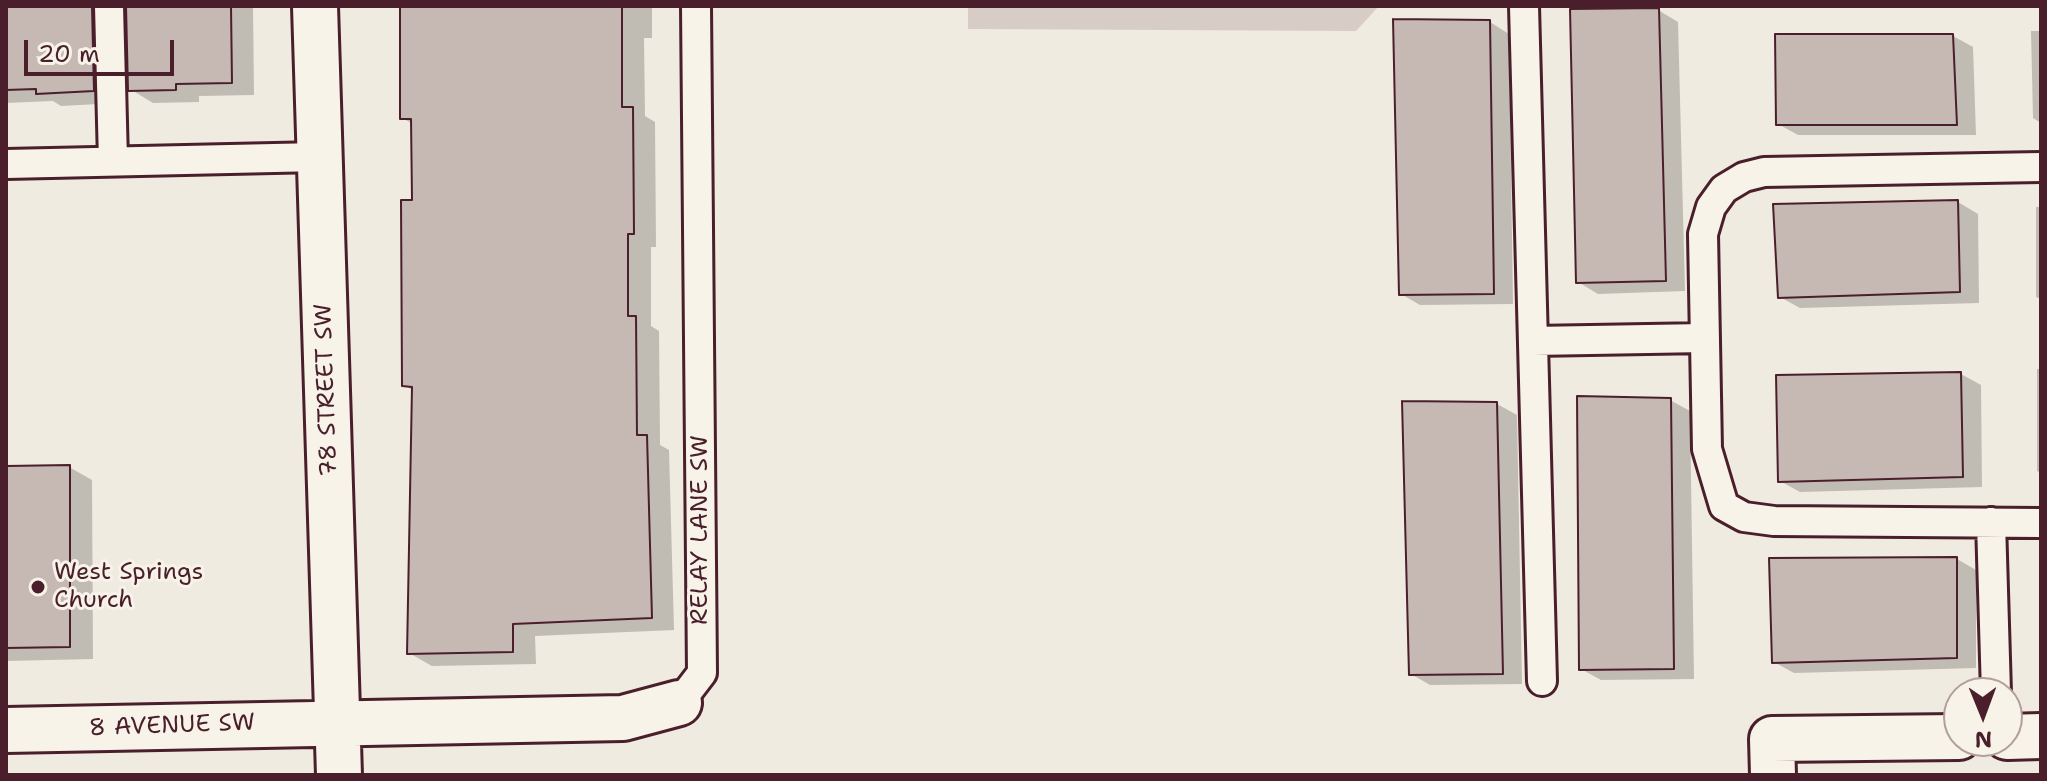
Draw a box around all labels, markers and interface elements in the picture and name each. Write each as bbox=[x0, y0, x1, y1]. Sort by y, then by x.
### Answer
scale bar bbox=[28, 24, 178, 74]
text: 20 m bbox=[38, 38, 100, 70]
street label: 78 STREET SW bbox=[310, 303, 344, 477]
street label: RELAY LANE SW bbox=[687, 435, 715, 625]
place label: West Springs Church bbox=[54, 559, 203, 615]
marker: West Springs Church bbox=[29, 578, 47, 596]
north arrow bbox=[1943, 677, 2023, 757]
street label: 8 AVENUE SW bbox=[89, 709, 255, 743]
text: N bbox=[1974, 725, 1992, 754]

